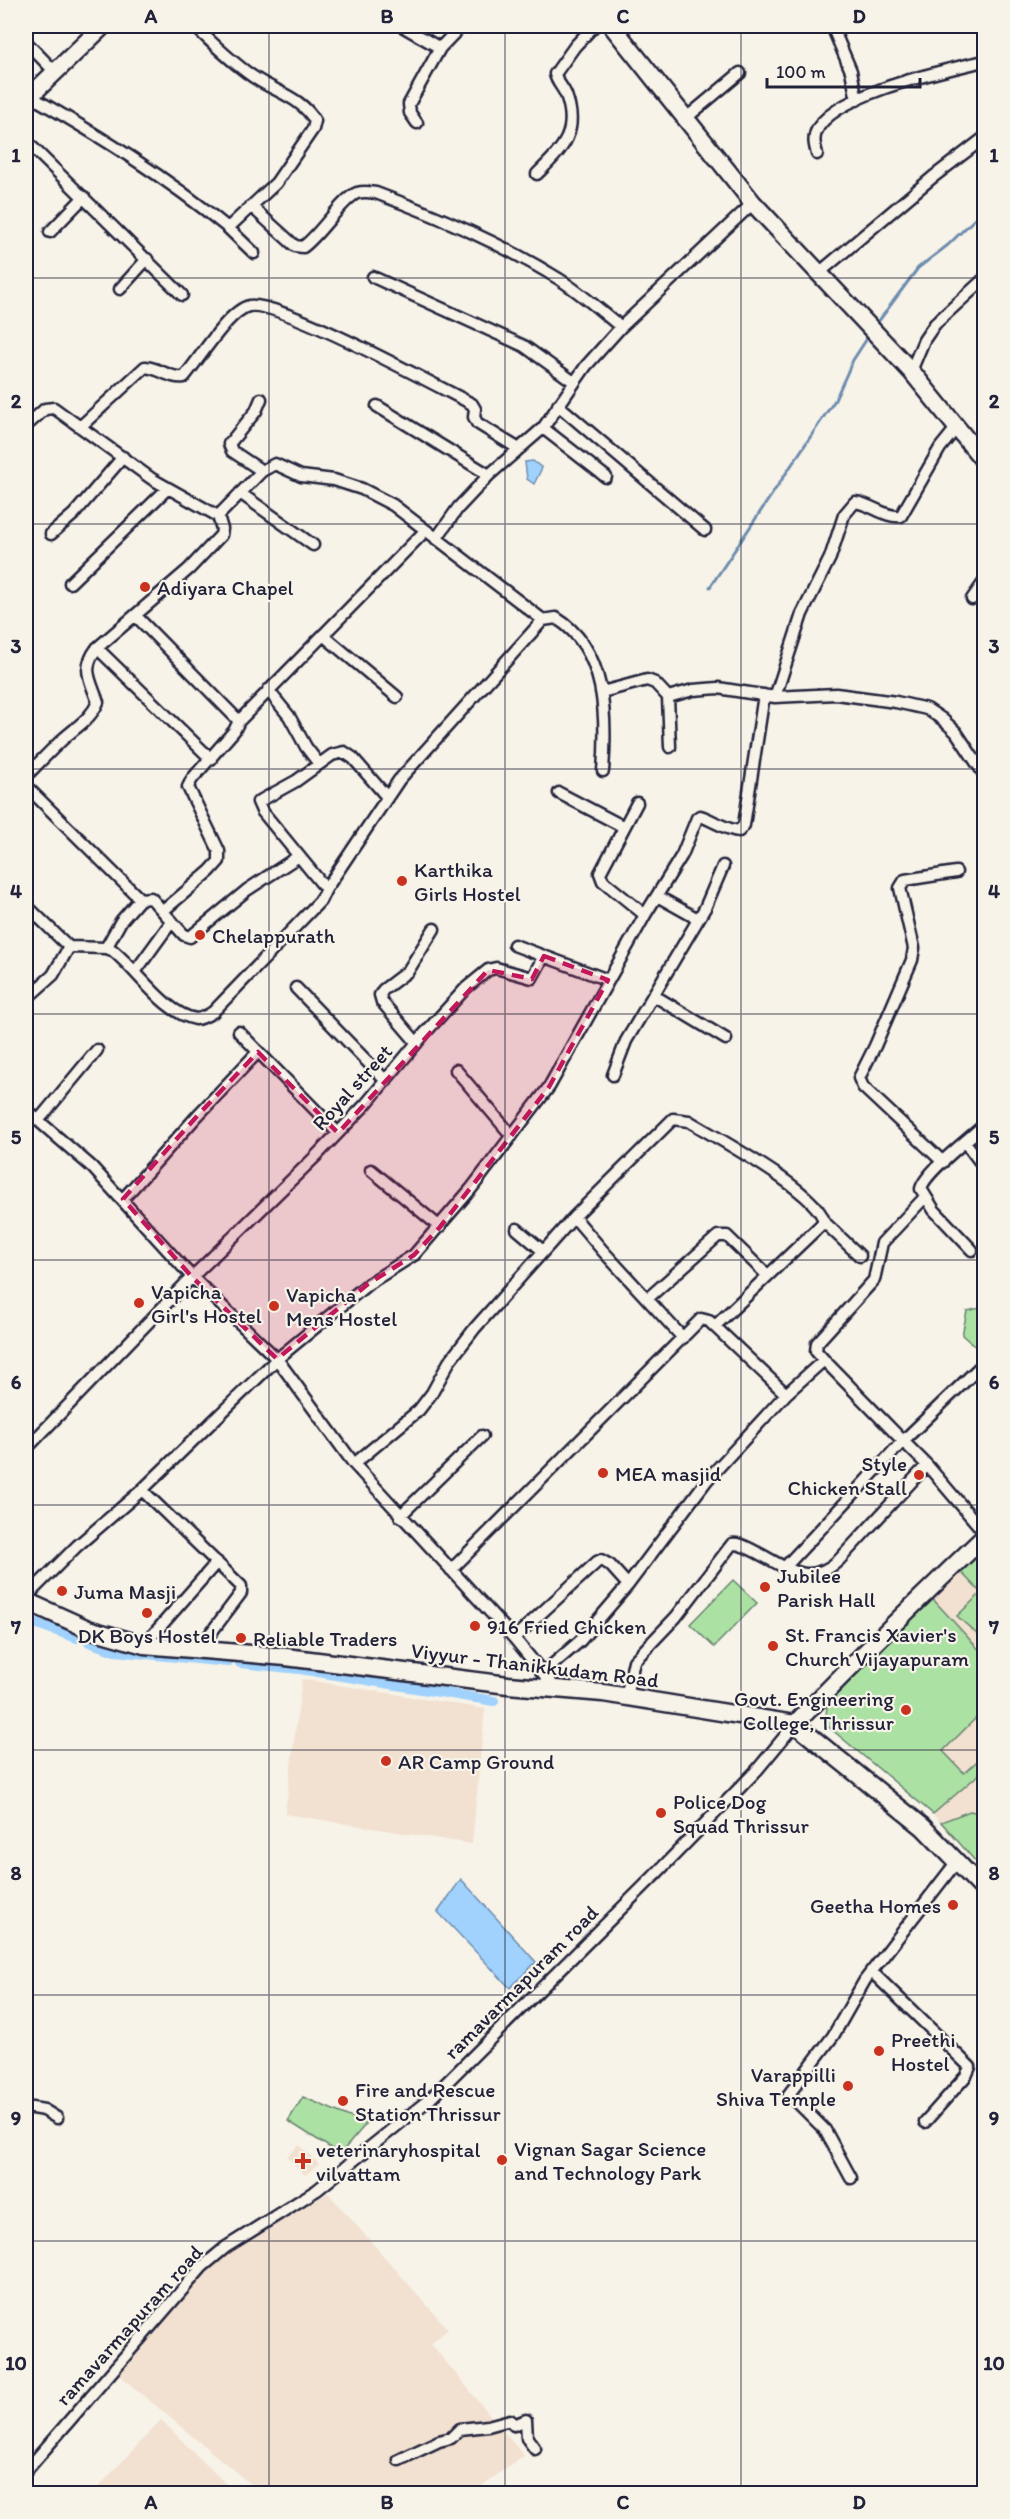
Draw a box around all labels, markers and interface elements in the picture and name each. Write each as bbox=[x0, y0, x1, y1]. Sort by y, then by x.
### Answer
text: A bbox=[144, 4, 158, 28]
text: B bbox=[381, 4, 394, 28]
text: C bbox=[617, 4, 630, 28]
text: D bbox=[852, 4, 866, 28]
scale bar bbox=[767, 51, 920, 89]
text: 100 m bbox=[776, 61, 826, 83]
text: 1 bbox=[11, 143, 21, 167]
text: 1 bbox=[989, 143, 999, 167]
text: 2 bbox=[11, 389, 22, 413]
text: 2 bbox=[989, 389, 1000, 413]
place label: Adiyara Chapel bbox=[157, 575, 294, 600]
marker: Adiyara Chapel bbox=[138, 580, 152, 594]
text: 3 bbox=[11, 634, 22, 658]
text: 3 bbox=[989, 634, 1000, 658]
place label: Karthika Girls Hostel bbox=[414, 857, 521, 906]
marker: Karthika Girls Hostel bbox=[395, 874, 409, 888]
text: 4 bbox=[10, 879, 22, 903]
text: 4 bbox=[988, 879, 1000, 903]
place label: Chelappurath bbox=[212, 923, 336, 948]
marker: Chelappurath bbox=[193, 928, 207, 942]
street label: Royal street bbox=[307, 1039, 397, 1135]
text: 5 bbox=[11, 1125, 22, 1149]
text: 5 bbox=[989, 1125, 1000, 1149]
place label: Vapicha Girl's Hostel bbox=[151, 1279, 262, 1328]
place label: Vapicha Mens Hostel bbox=[286, 1282, 397, 1331]
marker: Vapicha Girl's Hostel bbox=[132, 1296, 146, 1310]
marker: Vapicha Mens Hostel bbox=[267, 1299, 281, 1313]
text: 6 bbox=[11, 1370, 22, 1394]
text: 6 bbox=[989, 1370, 1000, 1394]
place label: Style Chicken Stall bbox=[787, 1451, 907, 1500]
place label: MEA masjid bbox=[615, 1461, 722, 1486]
marker: MEA masjid bbox=[596, 1466, 610, 1480]
marker: Style Chicken Stall bbox=[912, 1468, 926, 1482]
place label: Jubilee Parish Hall bbox=[777, 1563, 876, 1612]
place label: Juma Masji bbox=[74, 1579, 176, 1604]
marker: Jubilee Parish Hall bbox=[758, 1580, 772, 1594]
marker: Juma Masji bbox=[55, 1584, 69, 1598]
marker: DK Boys Hostel bbox=[140, 1606, 154, 1620]
place label: 916 Fried Chicken bbox=[487, 1614, 646, 1639]
text: 7 bbox=[10, 1615, 21, 1639]
text: 7 bbox=[988, 1615, 999, 1639]
marker: 916 Fried Chicken bbox=[468, 1619, 482, 1633]
place label: St. Francis Xavier's Church Vijayapuram bbox=[785, 1622, 969, 1671]
place label: DK Boys Hostel bbox=[78, 1623, 216, 1648]
place label: Reliable Traders bbox=[253, 1626, 397, 1651]
marker: Reliable Traders bbox=[234, 1631, 248, 1645]
street label: Viyyur - Thanikkudam Road bbox=[410, 1637, 661, 1693]
marker: St. Francis Xavier's Church Vijayapuram bbox=[766, 1639, 780, 1653]
place label: Govt. Engineering College, Thrissur bbox=[734, 1686, 894, 1735]
marker: Govt. Engineering College, Thrissur bbox=[899, 1703, 913, 1717]
place label: AR Camp Ground bbox=[398, 1749, 554, 1774]
marker: AR Camp Ground bbox=[379, 1754, 393, 1768]
place label: Police Dog Squad Thrissur bbox=[673, 1789, 809, 1838]
marker: Police Dog Squad Thrissur bbox=[654, 1806, 668, 1820]
text: 8 bbox=[11, 1861, 22, 1885]
text: 8 bbox=[989, 1861, 1000, 1885]
place label: Geetha Homes bbox=[810, 1893, 941, 1918]
marker: Geetha Homes bbox=[946, 1898, 960, 1912]
street label: ramavarmapuram road bbox=[439, 1899, 604, 2064]
place label: Preethi Hostel bbox=[891, 2027, 956, 2076]
marker: Preethi Hostel bbox=[872, 2044, 886, 2058]
place label: Varappilli Shiva Temple bbox=[716, 2062, 836, 2111]
place label: Fire and Rescue Station Thrissur bbox=[355, 2077, 501, 2126]
marker: Varappilli Shiva Temple bbox=[841, 2079, 855, 2093]
marker: Fire and Rescue Station Thrissur bbox=[336, 2094, 350, 2108]
text: 9 bbox=[11, 2106, 21, 2130]
text: 9 bbox=[989, 2106, 999, 2130]
place label: Vignan Sagar Science and Technology Park bbox=[514, 2136, 706, 2185]
place label: veterinaryhospital vilvattam bbox=[316, 2137, 480, 2186]
marker: veterinaryhospital vilvattam bbox=[294, 2152, 312, 2170]
marker: Vignan Sagar Science and Technology Park bbox=[495, 2153, 509, 2167]
street label: ramavarmapuram road bbox=[50, 2239, 208, 2411]
text: 10 bbox=[5, 2351, 27, 2375]
text: 10 bbox=[983, 2351, 1005, 2375]
text: A bbox=[144, 2490, 158, 2514]
text: B bbox=[381, 2490, 394, 2514]
text: C bbox=[617, 2490, 630, 2514]
text: D bbox=[852, 2490, 866, 2514]

